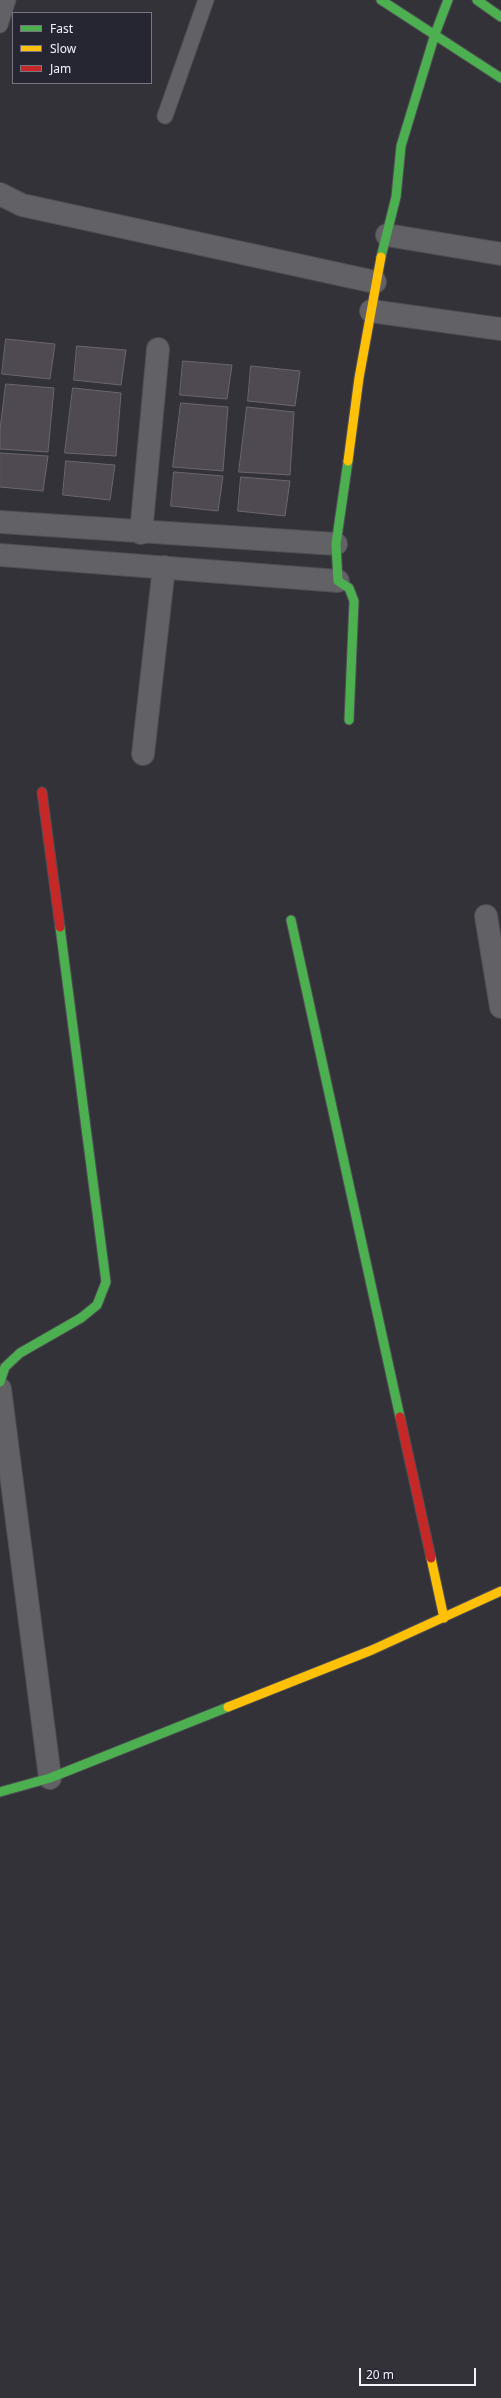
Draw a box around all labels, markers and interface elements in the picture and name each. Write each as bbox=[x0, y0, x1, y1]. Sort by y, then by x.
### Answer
legend bbox=[12, 12, 152, 84]
text: Fast bbox=[50, 20, 73, 37]
text: Slow bbox=[50, 40, 76, 57]
text: Jam bbox=[50, 60, 71, 77]
scale bar bbox=[361, 2360, 478, 2386]
text: 20 m bbox=[366, 2366, 394, 2383]

